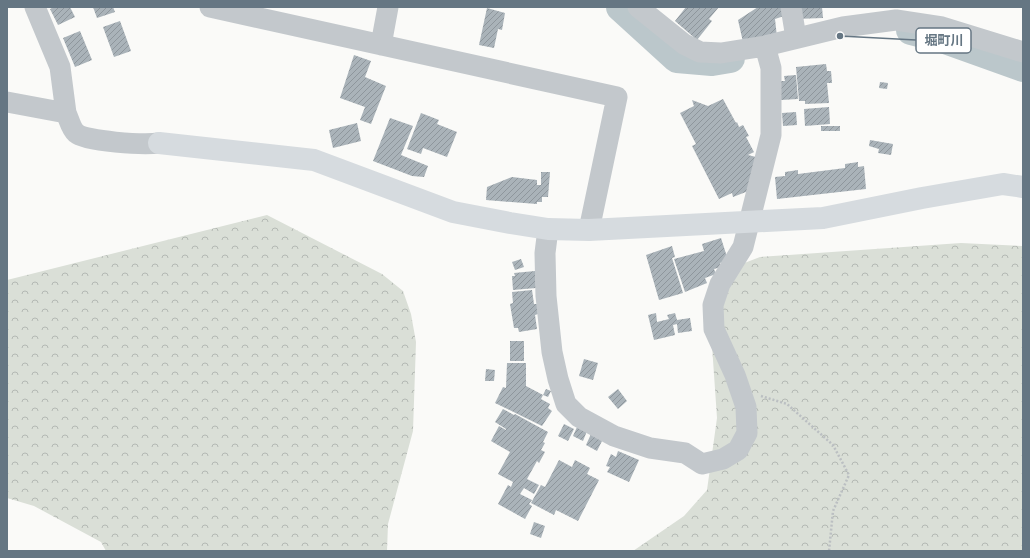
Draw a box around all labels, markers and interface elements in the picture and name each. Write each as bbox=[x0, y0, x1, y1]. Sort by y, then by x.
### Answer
callout: 堀町川 bbox=[916, 28, 971, 53]
text: 堀町川 bbox=[924, 32, 964, 48]

